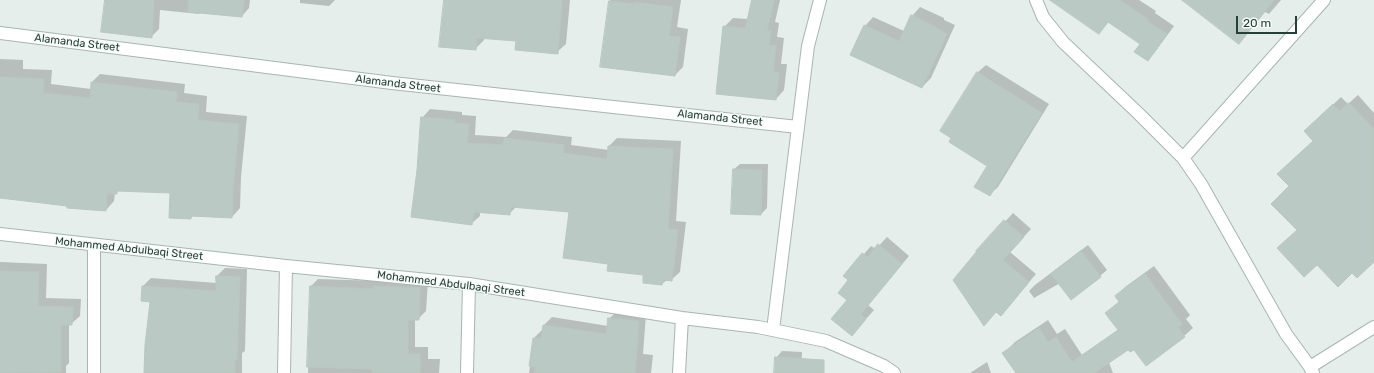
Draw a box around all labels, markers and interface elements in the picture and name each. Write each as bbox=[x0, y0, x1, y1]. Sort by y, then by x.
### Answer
scale bar bbox=[1238, 8, 1299, 34]
text: 20 m bbox=[1243, 16, 1271, 30]
street label: Alamanda Street bbox=[34, 31, 120, 55]
street label: Alamanda Street bbox=[355, 72, 441, 96]
street label: Alamanda Street bbox=[677, 107, 763, 129]
street label: Mohammed Abdulbaqi Street bbox=[54, 235, 204, 263]
street label: Mohammed Abdulbaqi Street bbox=[376, 268, 526, 300]

